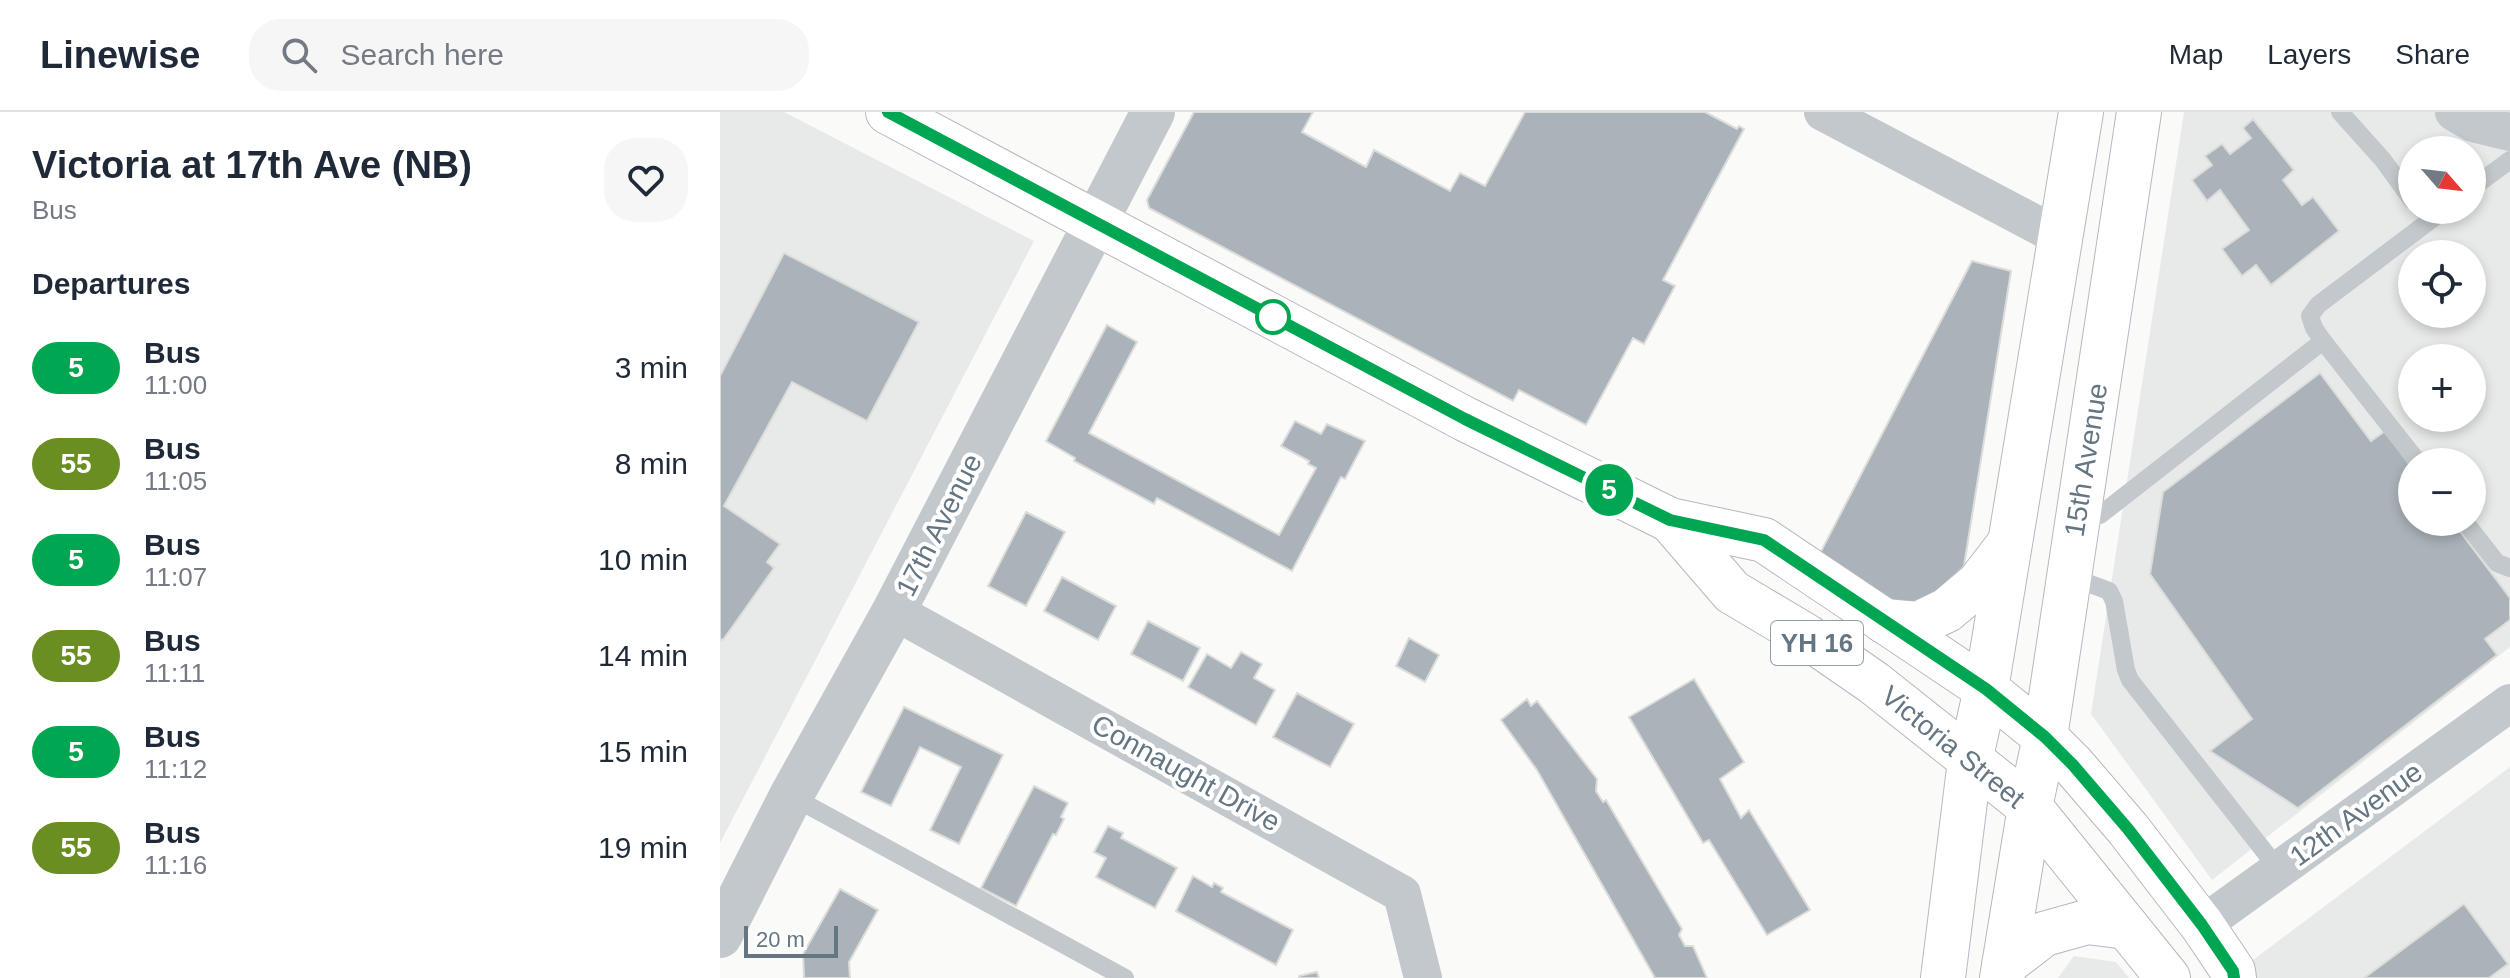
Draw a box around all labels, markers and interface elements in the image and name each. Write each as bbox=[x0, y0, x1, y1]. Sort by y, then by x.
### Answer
search box bbox=[249, 19, 809, 91]
icon: search bbox=[277, 33, 321, 77]
text: Linewise bbox=[40, 34, 201, 76]
text: Search here bbox=[341, 38, 504, 71]
text: Map bbox=[2169, 39, 2223, 70]
text: Layers bbox=[2267, 39, 2351, 70]
text: Share bbox=[2395, 39, 2470, 70]
north arrow bbox=[2398, 136, 2486, 224]
map controls bbox=[2398, 136, 2486, 536]
button: heart bbox=[604, 138, 688, 222]
text: Victoria at 17th Ave (NB) bbox=[32, 144, 472, 186]
text: Bus bbox=[32, 195, 77, 225]
button: locate bbox=[2398, 240, 2486, 328]
text: Departures bbox=[32, 267, 190, 300]
unlabelled marker bbox=[1256, 300, 1290, 334]
text: Bus bbox=[144, 336, 201, 369]
button: + bbox=[2398, 344, 2486, 432]
text: 3 min bbox=[615, 351, 688, 384]
text: 5 bbox=[68, 352, 84, 383]
text: 11:00 bbox=[144, 370, 207, 400]
street label: 15th Avenue bbox=[2059, 381, 2113, 539]
text: Bus bbox=[144, 432, 201, 465]
text: 8 min bbox=[615, 447, 688, 480]
text: 55 bbox=[60, 448, 92, 479]
button: − bbox=[2398, 448, 2486, 536]
street label: 17th Avenue bbox=[890, 449, 988, 601]
line badge: 5 bbox=[1583, 464, 1635, 516]
text: 11:05 bbox=[144, 466, 207, 496]
text: 5 bbox=[1601, 474, 1617, 505]
text: Bus bbox=[144, 528, 201, 561]
text: 10 min bbox=[598, 543, 688, 576]
text: 5 bbox=[68, 544, 84, 575]
text: 11:07 bbox=[144, 562, 207, 592]
road number: YH 16 bbox=[1771, 621, 1863, 665]
text: Bus bbox=[144, 624, 201, 657]
text: 14 min bbox=[598, 639, 688, 672]
text: 55 bbox=[60, 640, 92, 671]
text: 11:11 bbox=[144, 658, 205, 688]
street label: Victoria Street bbox=[1875, 680, 2031, 814]
street label: Connaught Drive bbox=[1087, 709, 1285, 837]
text: Bus bbox=[144, 720, 201, 753]
text: 15 min bbox=[598, 735, 688, 768]
text: 5 bbox=[68, 736, 84, 767]
text: 11:12 bbox=[144, 754, 207, 784]
street label: 12th Avenue bbox=[2284, 756, 2428, 872]
text: Bus bbox=[144, 816, 201, 849]
text: 19 min bbox=[598, 831, 688, 864]
text: 55 bbox=[60, 832, 92, 863]
text: 11:16 bbox=[144, 850, 207, 880]
scale bar bbox=[744, 922, 838, 958]
text: 20 m bbox=[756, 927, 805, 952]

